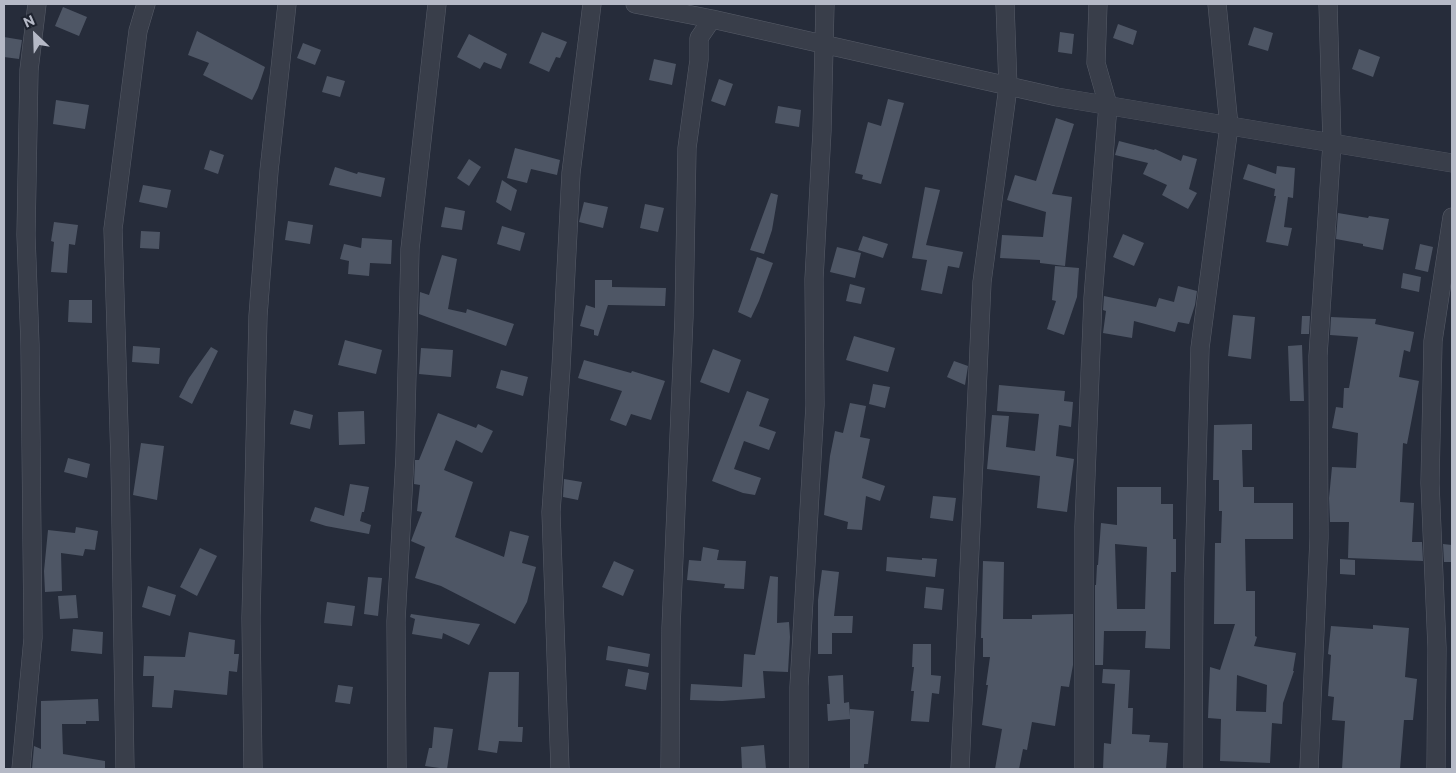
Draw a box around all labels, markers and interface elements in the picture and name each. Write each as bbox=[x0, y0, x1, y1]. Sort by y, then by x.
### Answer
north arrow bbox=[10, 10, 60, 60]
text: N bbox=[20, 11, 37, 31]

